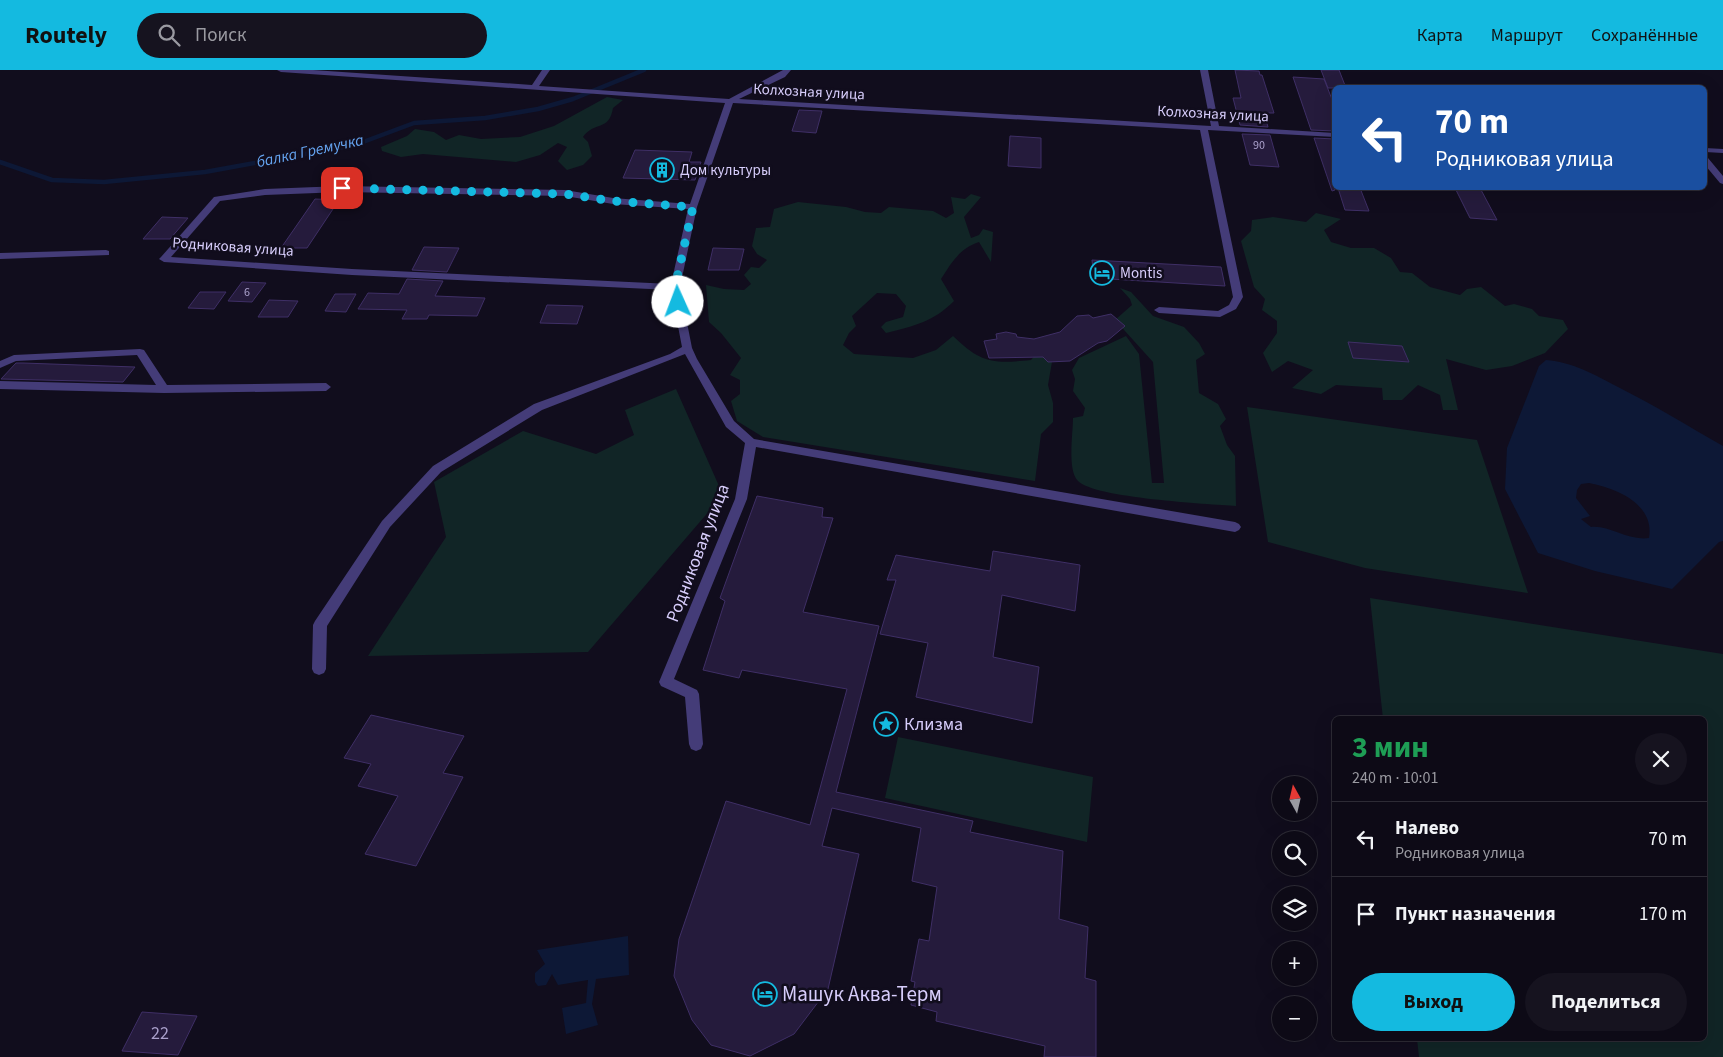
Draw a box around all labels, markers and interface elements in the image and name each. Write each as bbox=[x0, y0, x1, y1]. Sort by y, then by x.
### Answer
search box bbox=[137, 13, 487, 58]
text: Routely bbox=[25, 18, 107, 53]
icon: search bbox=[155, 21, 183, 49]
text: Поиск bbox=[195, 22, 246, 49]
text: Карта bbox=[1417, 23, 1463, 48]
text: Маршрут bbox=[1491, 23, 1563, 48]
text: Сохранённые bbox=[1591, 23, 1698, 48]
street label: Колхозная улица bbox=[753, 79, 865, 105]
text: 70 m bbox=[1435, 97, 1509, 147]
street label: Колхозная улица bbox=[1157, 101, 1269, 127]
icon: left bbox=[1352, 105, 1417, 170]
water label: балка Гремучка bbox=[254, 129, 366, 173]
house number: 90 bbox=[1253, 137, 1265, 154]
text: Родниковая улица bbox=[1435, 143, 1613, 175]
building icon: Дом культуры bbox=[649, 157, 675, 183]
place label: Дом культуры bbox=[680, 160, 771, 181]
pin bbox=[321, 167, 363, 209]
icon: arrive bbox=[328, 174, 356, 202]
street label: Родниковая улица bbox=[172, 232, 294, 262]
hotel icon: Montis bbox=[1089, 260, 1115, 286]
place label: Montis bbox=[1120, 263, 1162, 284]
position arrow bbox=[651, 275, 703, 327]
house number: 6 bbox=[244, 284, 250, 301]
street label: Родниковая улица bbox=[660, 480, 736, 626]
place icon: Клизма bbox=[873, 711, 899, 737]
place label: Клизма bbox=[904, 712, 963, 737]
text: 3 мин bbox=[1352, 726, 1429, 769]
button: close bbox=[1635, 733, 1687, 785]
text: 240 m · 10:01 bbox=[1352, 767, 1439, 789]
north arrow bbox=[1272, 776, 1318, 821]
map controls bbox=[1272, 776, 1317, 1041]
text: Налево bbox=[1395, 815, 1459, 842]
icon: left bbox=[1352, 825, 1380, 853]
text: 70 m bbox=[1649, 826, 1687, 853]
button: search bbox=[1272, 831, 1317, 876]
text: Родниковая улица bbox=[1395, 842, 1525, 864]
button: layers bbox=[1272, 886, 1317, 931]
icon: arrive bbox=[1352, 900, 1380, 928]
text: Пункт назначения bbox=[1395, 901, 1556, 928]
text: 170 m bbox=[1639, 901, 1687, 928]
button: + bbox=[1272, 941, 1317, 986]
button: Выход bbox=[1352, 973, 1515, 1031]
button: Поделиться bbox=[1525, 973, 1687, 1031]
place label: Машук Аква-Терм bbox=[782, 979, 942, 1009]
hotel icon: Машук Аква-Терм bbox=[752, 981, 778, 1007]
button: − bbox=[1272, 996, 1317, 1041]
house number: 22 bbox=[151, 1021, 169, 1046]

